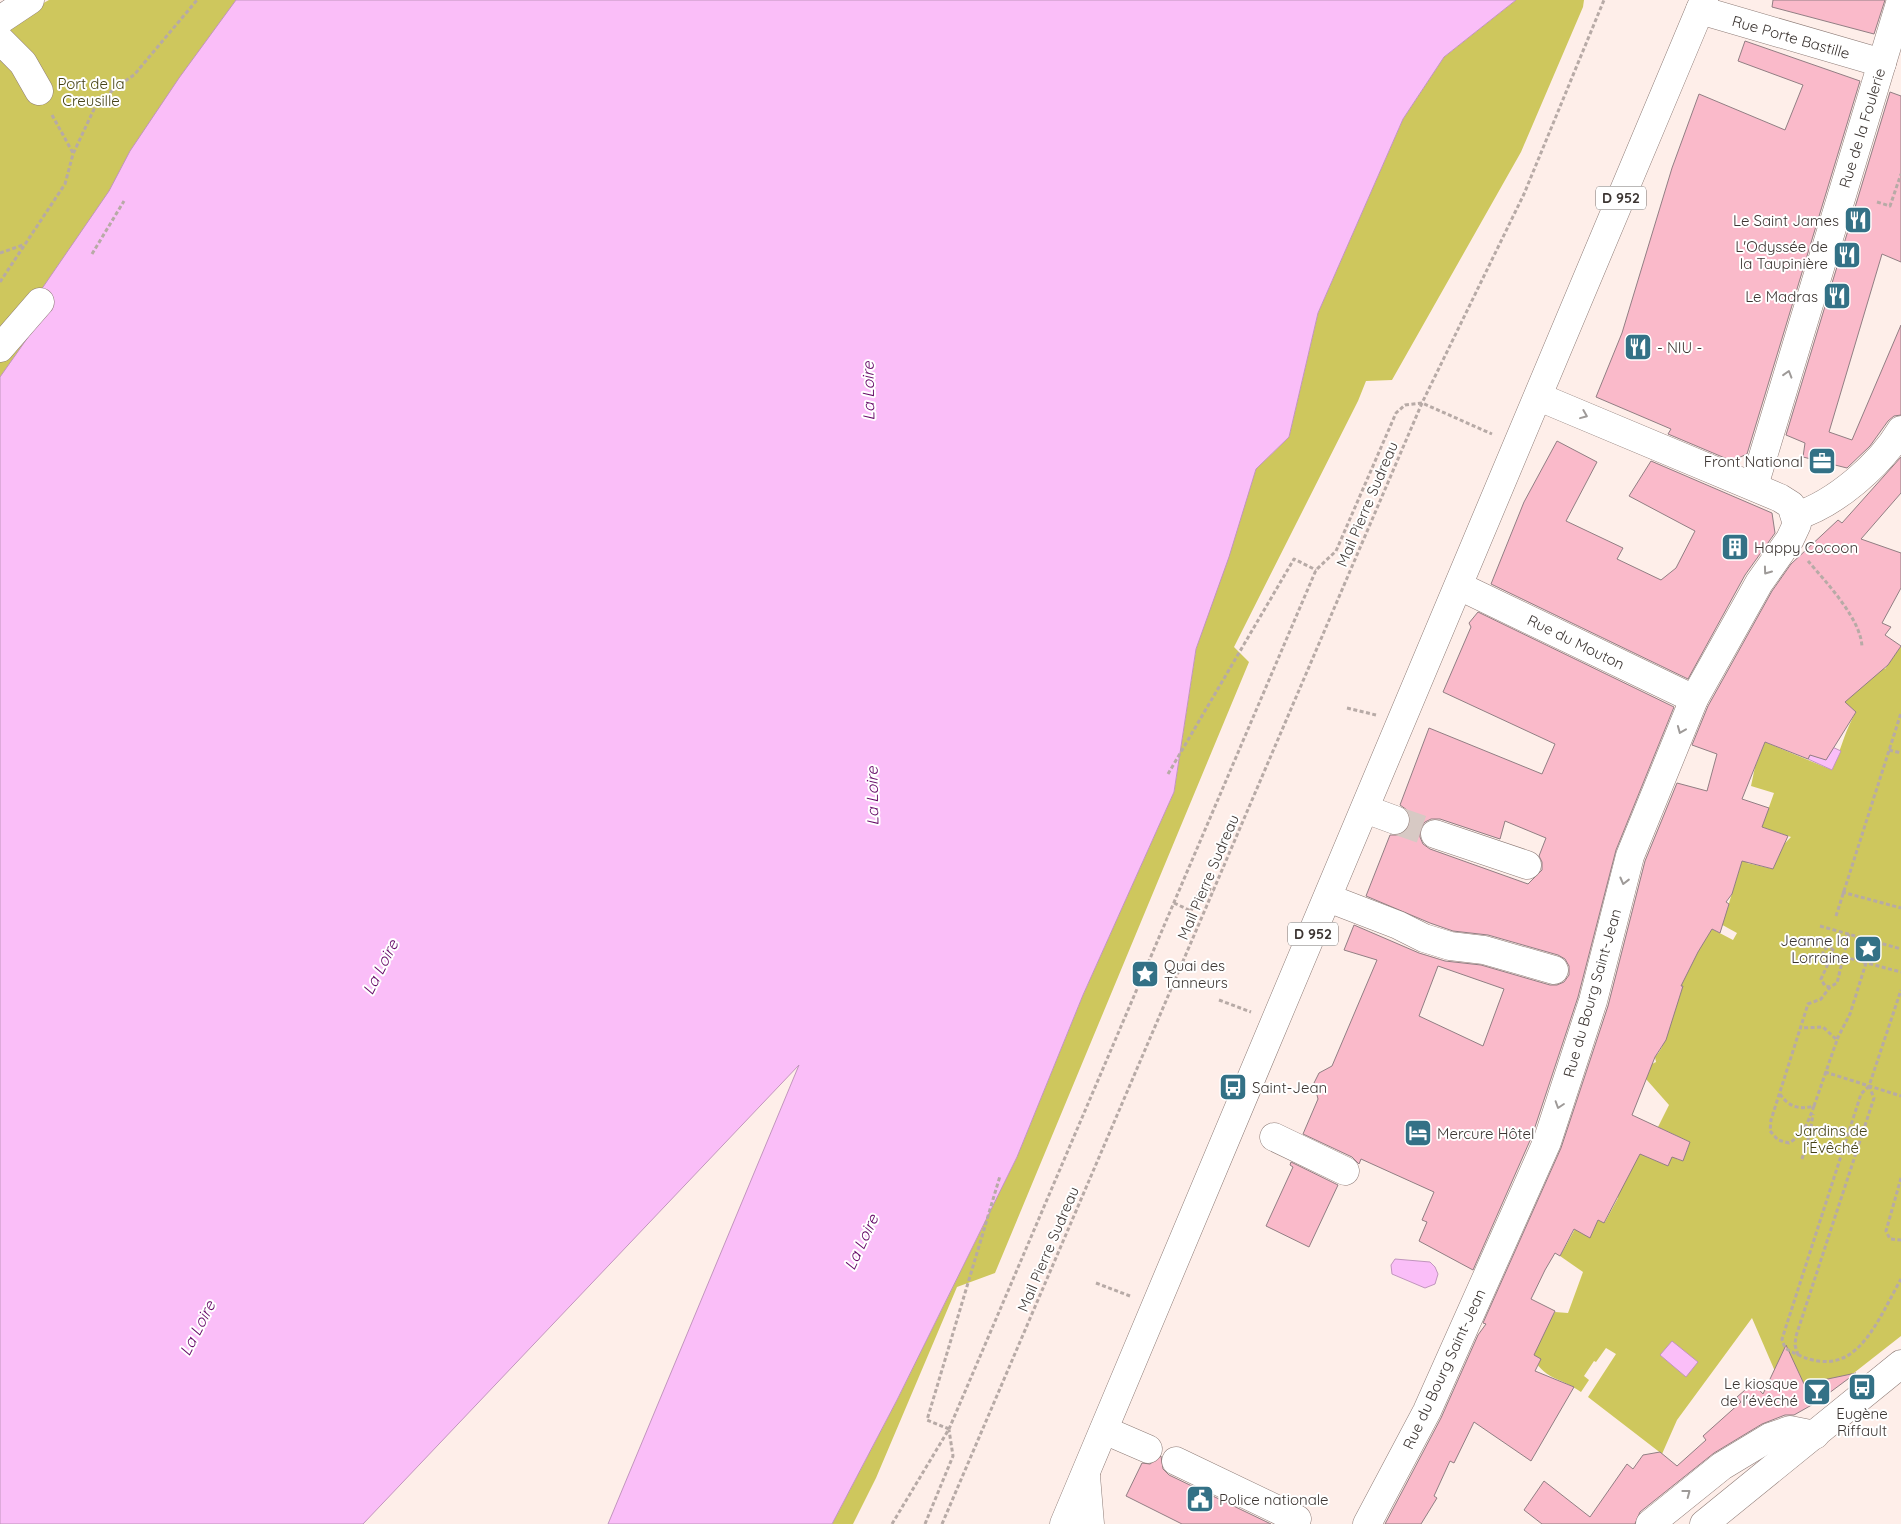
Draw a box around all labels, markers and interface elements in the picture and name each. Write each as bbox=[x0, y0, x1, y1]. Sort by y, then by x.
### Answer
street label: Rue Porte Bastille bbox=[1730, 11, 1852, 63]
street label: Rue de la Foulerie bbox=[1835, 66, 1889, 190]
park label: Port de la Creusille bbox=[57, 74, 125, 110]
road number: D 952 bbox=[1596, 187, 1646, 210]
restaurant icon: Le Saint James bbox=[1843, 205, 1873, 235]
place label: Le Saint James bbox=[1733, 211, 1839, 230]
place label: L'Odyssée de la Taupinière bbox=[1735, 237, 1828, 273]
restaurant icon: L'Odyssée de la Taupinière bbox=[1832, 240, 1862, 270]
restaurant icon: Le Madras bbox=[1822, 281, 1852, 311]
place label: Le Madras bbox=[1745, 287, 1818, 306]
restaurant icon: ‑ NIU ‑ bbox=[1623, 332, 1653, 362]
place label: ‑ NIU ‑ bbox=[1657, 338, 1702, 357]
water label: La Loire bbox=[857, 360, 879, 421]
one-way arrow bbox=[1782, 370, 1792, 378]
one-way arrow bbox=[1579, 408, 1588, 419]
street label: Mail Pierre Sudreau bbox=[1332, 439, 1402, 569]
office icon: Front National bbox=[1807, 446, 1837, 476]
place label: Front National bbox=[1704, 452, 1803, 471]
building icon: Happy Cocoon bbox=[1720, 532, 1750, 562]
place label: Happy Cocoon bbox=[1754, 538, 1858, 557]
one-way arrow bbox=[1764, 566, 1773, 575]
street label: Rue du Mouton bbox=[1524, 610, 1628, 674]
one-way arrow bbox=[1677, 725, 1687, 733]
water label: La Loire bbox=[861, 765, 883, 826]
street label: Mail Pierre Sudreau bbox=[1173, 812, 1243, 942]
one-way arrow bbox=[1619, 877, 1630, 886]
street label: Rue du Bourg Saint-Jean bbox=[1559, 906, 1625, 1080]
road number: D 952 bbox=[1288, 922, 1338, 946]
place label: Jeanne la Lorraine bbox=[1780, 931, 1849, 967]
place icon: Jeanne la Lorraine bbox=[1853, 934, 1883, 964]
water label: La Loire bbox=[358, 935, 403, 998]
place label: Quai des Tanneurs bbox=[1164, 956, 1228, 992]
place icon: Quai des Tanneurs bbox=[1130, 959, 1160, 989]
bus stop icon: Saint-Jean bbox=[1218, 1072, 1248, 1102]
place label: Saint-Jean bbox=[1252, 1078, 1327, 1097]
one-way arrow bbox=[1555, 1100, 1565, 1108]
hotel icon: Mercure Hôtel bbox=[1403, 1118, 1433, 1148]
park label: Jardins de l’Évêché bbox=[1795, 1121, 1867, 1157]
place label: Mercure Hôtel bbox=[1437, 1124, 1534, 1143]
street label: Mail Pierre Sudreau bbox=[1013, 1184, 1083, 1314]
water label: La Loire bbox=[839, 1210, 883, 1273]
street label: Rue du Bourg Saint-Jean bbox=[1399, 1286, 1489, 1452]
water label: La Loire bbox=[175, 1296, 220, 1359]
bus stop icon: Eugène Riffault bbox=[1847, 1372, 1877, 1402]
place label: Le kiosque de l'évêché bbox=[1720, 1374, 1798, 1410]
bar icon: Le kiosque de l'évêché bbox=[1802, 1377, 1832, 1407]
place label: Eugène Riffault bbox=[1836, 1404, 1888, 1440]
public building icon: Police nationale bbox=[1185, 1484, 1215, 1514]
place label: Police nationale bbox=[1219, 1490, 1329, 1509]
one-way arrow bbox=[1681, 1490, 1690, 1498]

